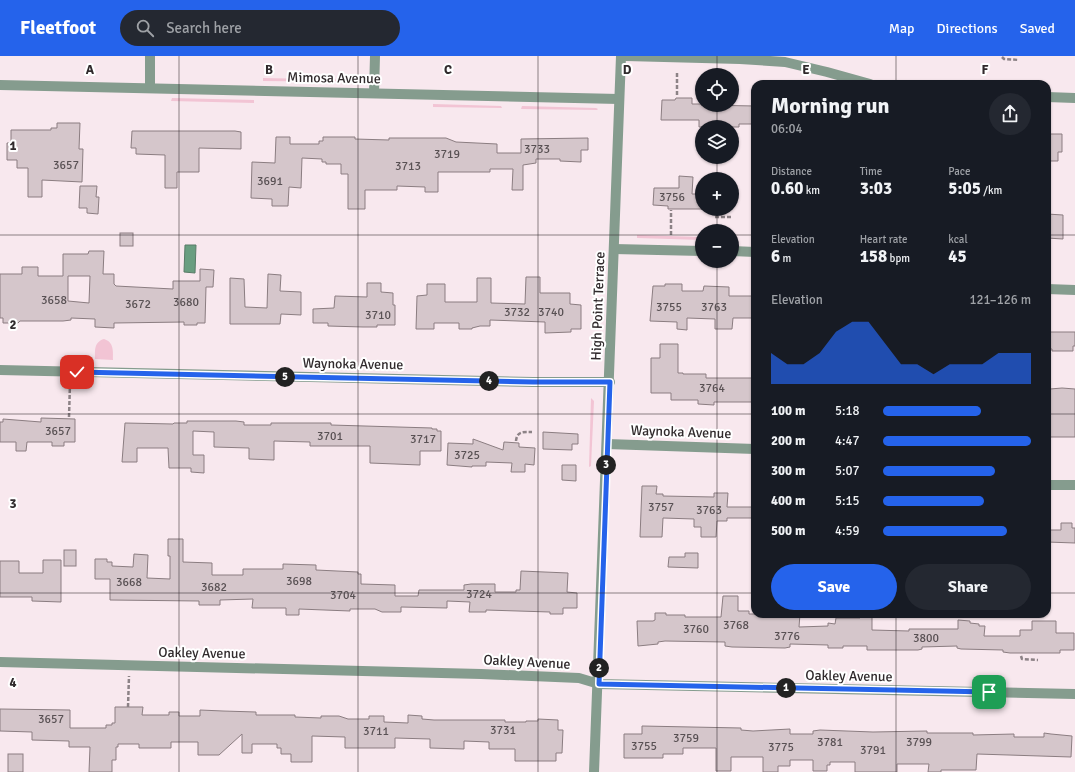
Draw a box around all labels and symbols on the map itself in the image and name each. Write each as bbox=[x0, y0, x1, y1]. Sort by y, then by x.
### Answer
text: A bbox=[86, 62, 95, 78]
text: B bbox=[265, 62, 273, 78]
text: C bbox=[444, 62, 452, 78]
text: D bbox=[623, 62, 632, 78]
text: E bbox=[802, 62, 810, 78]
text: F bbox=[982, 62, 989, 78]
street label: Mimosa Avenue bbox=[287, 69, 381, 87]
text: 1 bbox=[9, 138, 17, 154]
house number: 3733 bbox=[524, 142, 550, 157]
house number: 3719 bbox=[434, 147, 460, 162]
house number: 3657 bbox=[53, 158, 79, 173]
house number: 3713 bbox=[395, 159, 421, 174]
house number: 3691 bbox=[257, 174, 283, 189]
house number: 3756 bbox=[659, 190, 685, 205]
street label: High Point Terrace bbox=[588, 251, 608, 361]
house number: 3658 bbox=[41, 293, 67, 308]
house number: 3680 bbox=[173, 295, 199, 310]
house number: 3672 bbox=[125, 297, 151, 312]
house number: 3755 bbox=[656, 300, 682, 315]
house number: 3763 bbox=[701, 300, 727, 315]
house number: 3732 bbox=[504, 305, 530, 320]
house number: 3740 bbox=[538, 305, 564, 320]
house number: 3710 bbox=[365, 308, 391, 323]
text: 2 bbox=[9, 317, 17, 333]
pin bbox=[60, 355, 94, 389]
street label: Waynoka Avenue bbox=[302, 355, 404, 373]
pin: 5 bbox=[275, 367, 295, 387]
pin: 4 bbox=[479, 371, 499, 391]
house number: 3764 bbox=[699, 381, 725, 396]
street label: Waynoka Avenue bbox=[630, 422, 732, 442]
house number: 3657 bbox=[45, 424, 71, 439]
house number: 3701 bbox=[317, 429, 343, 444]
house number: 3717 bbox=[410, 432, 436, 447]
house number: 3725 bbox=[454, 448, 480, 463]
pin: 3 bbox=[596, 455, 616, 475]
text: 3 bbox=[9, 496, 17, 512]
house number: 3757 bbox=[648, 500, 674, 515]
house number: 3763 bbox=[696, 503, 722, 518]
house number: 3698 bbox=[286, 574, 312, 589]
house number: 3668 bbox=[116, 575, 142, 590]
house number: 3682 bbox=[201, 580, 227, 595]
house number: 3724 bbox=[466, 587, 492, 602]
house number: 3704 bbox=[330, 588, 356, 603]
house number: 3768 bbox=[723, 618, 749, 633]
house number: 3760 bbox=[683, 622, 709, 637]
house number: 3776 bbox=[774, 629, 800, 644]
house number: 3800 bbox=[913, 631, 939, 646]
street label: Oakley Avenue bbox=[158, 644, 246, 662]
street label: Oakley Avenue bbox=[483, 651, 571, 673]
pin: 2 bbox=[589, 658, 609, 678]
street label: Oakley Avenue bbox=[805, 667, 893, 685]
text: 4 bbox=[9, 675, 17, 691]
pin bbox=[972, 675, 1006, 709]
pin: 1 bbox=[776, 678, 796, 698]
house number: 3657 bbox=[38, 712, 64, 727]
house number: 3731 bbox=[490, 723, 516, 738]
house number: 3711 bbox=[363, 724, 389, 739]
house number: 3759 bbox=[673, 731, 699, 746]
house number: 3781 bbox=[817, 735, 843, 750]
house number: 3799 bbox=[906, 735, 932, 750]
house number: 3755 bbox=[631, 739, 657, 754]
house number: 3775 bbox=[768, 740, 794, 755]
house number: 3791 bbox=[860, 743, 886, 758]

